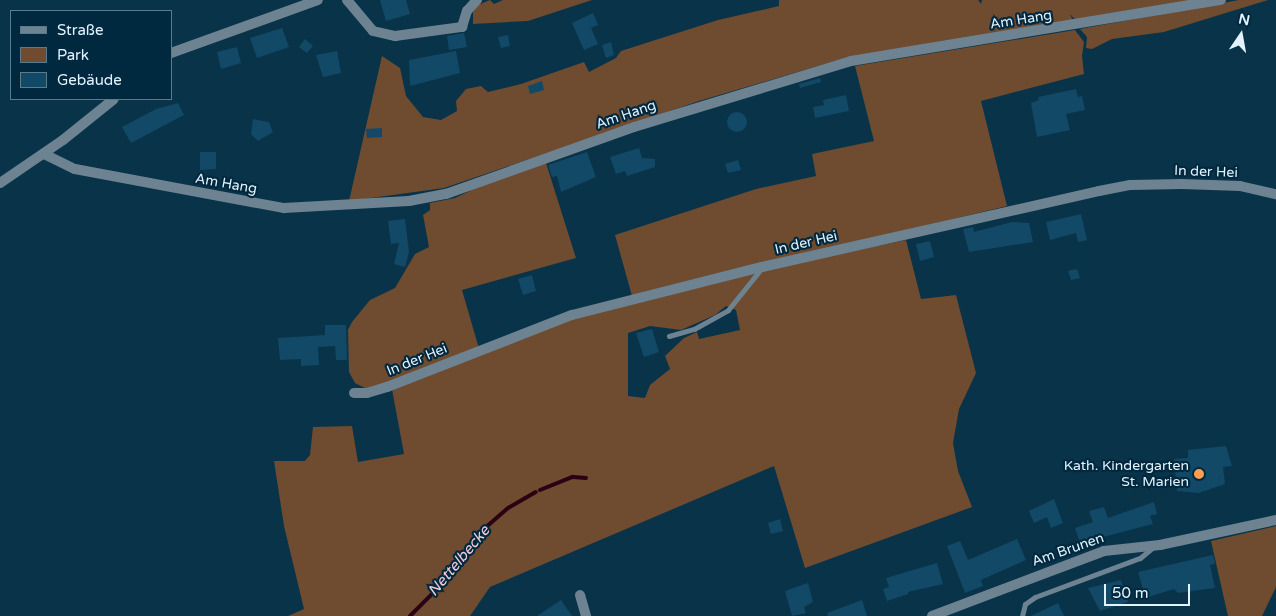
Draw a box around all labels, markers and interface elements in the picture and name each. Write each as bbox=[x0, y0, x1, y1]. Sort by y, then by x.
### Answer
street label: Am Hang bbox=[989, 7, 1053, 33]
legend bbox=[10, 10, 172, 100]
north arrow bbox=[1216, 10, 1266, 60]
text: N bbox=[1237, 10, 1251, 29]
text: Straße bbox=[57, 21, 103, 39]
text: Park bbox=[57, 46, 89, 64]
text: Gebäude bbox=[57, 71, 122, 89]
street label: Am Hang bbox=[594, 97, 658, 133]
street label: In der Hei bbox=[1174, 162, 1238, 182]
street label: Am Hang bbox=[194, 170, 258, 198]
street label: In der Hei bbox=[773, 228, 839, 258]
street label: In der Hei bbox=[384, 340, 450, 380]
place label: Kath. Kindergarten St. Marien bbox=[1064, 458, 1189, 491]
marker: Kath. Kindergarten St. Marien bbox=[1193, 468, 1205, 480]
water label: Nettelbecke bbox=[424, 522, 494, 600]
street label: Am Brunen bbox=[1030, 530, 1106, 570]
scale bar bbox=[1106, 574, 1192, 606]
text: 50 m bbox=[1112, 584, 1149, 602]

